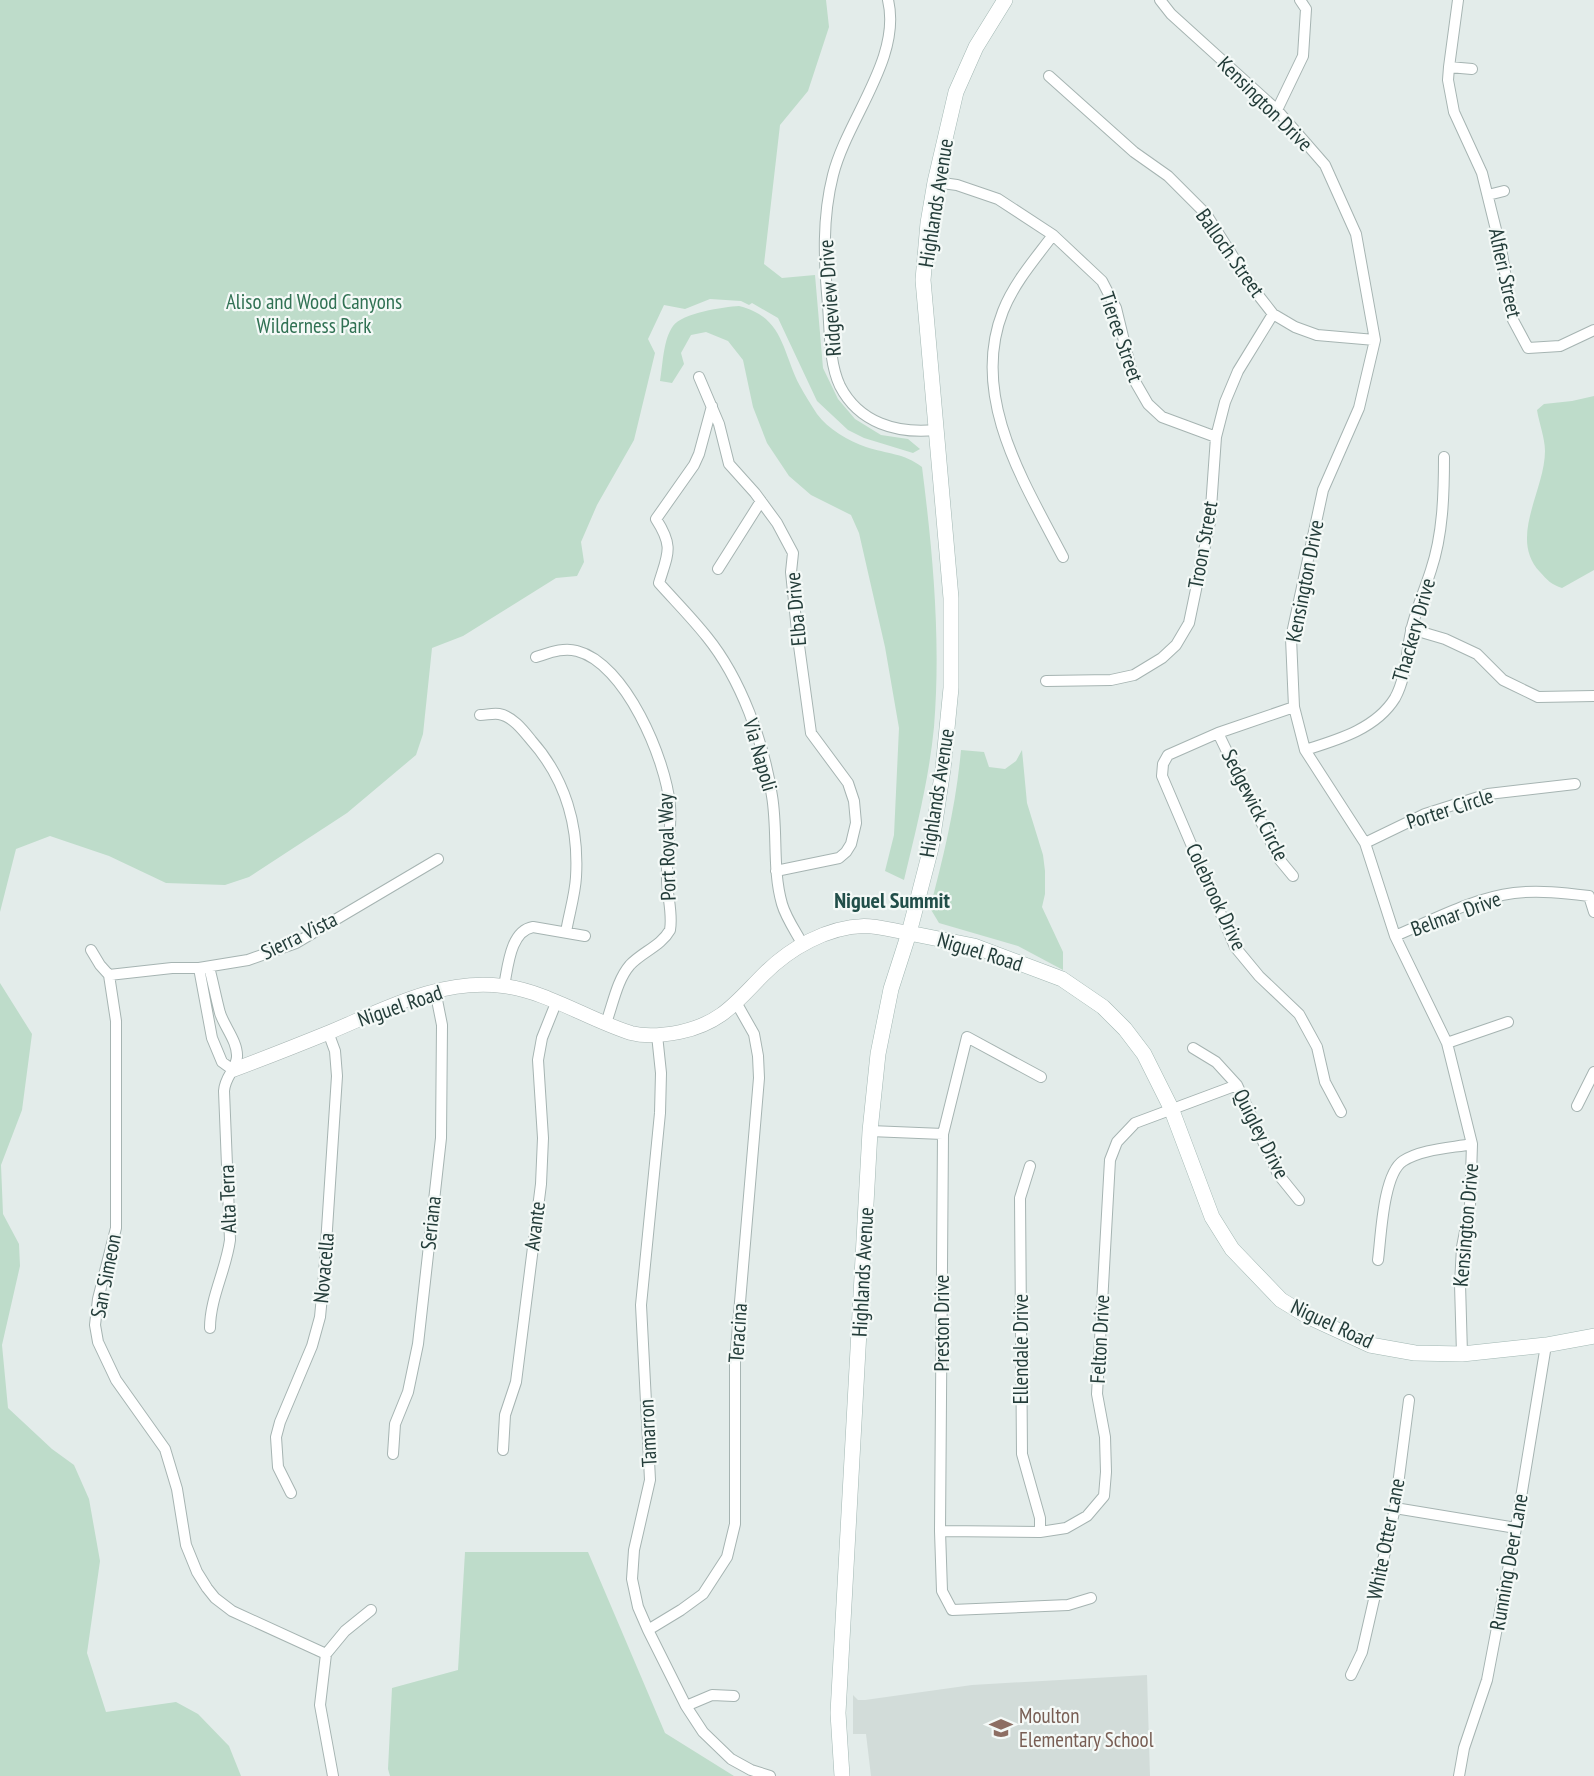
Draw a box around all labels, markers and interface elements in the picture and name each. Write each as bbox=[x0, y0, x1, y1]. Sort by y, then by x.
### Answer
street label: Kensington Drive bbox=[1212, 50, 1319, 157]
street label: Highlands Avenue bbox=[912, 137, 959, 269]
street label: Balloch Street bbox=[1190, 203, 1271, 302]
street label: Alfieri Street bbox=[1483, 226, 1528, 320]
street label: Ridgeview Drive bbox=[812, 239, 847, 357]
park label: Aliso and Wood Canyons Wilderness Park bbox=[226, 288, 402, 339]
street label: Tieree Street bbox=[1093, 288, 1150, 386]
street label: Troon Street bbox=[1182, 499, 1224, 591]
street label: Kensington Drive bbox=[1279, 518, 1330, 644]
street label: Elba Drive bbox=[779, 571, 812, 647]
street label: Thackery Drive bbox=[1386, 575, 1441, 685]
street label: Via Napoli bbox=[737, 714, 784, 794]
street label: Highlands Avenue bbox=[913, 727, 960, 859]
street label: Sedgewick Circle bbox=[1216, 744, 1295, 865]
street label: Porter Circle bbox=[1403, 782, 1497, 835]
street label: Port Royal Way bbox=[651, 793, 682, 901]
street label: Colebrook Drive bbox=[1180, 839, 1253, 955]
street label: Belmar Drive bbox=[1407, 885, 1505, 942]
district label: Niguel Summit bbox=[834, 886, 950, 914]
street label: Sierra Vista bbox=[256, 906, 341, 966]
street label: Niguel Road bbox=[934, 926, 1026, 977]
street label: Niguel Road bbox=[354, 978, 446, 1033]
street label: Quigley Drive bbox=[1227, 1084, 1296, 1183]
street label: Kensington Drive bbox=[1447, 1162, 1484, 1288]
street label: Alta Terra bbox=[213, 1164, 242, 1234]
street label: Seriana bbox=[414, 1195, 447, 1251]
street label: Avante bbox=[518, 1200, 551, 1252]
street label: Highlands Avenue bbox=[846, 1206, 879, 1338]
street label: San Simeon bbox=[84, 1232, 127, 1320]
street label: Novacella bbox=[307, 1232, 340, 1304]
street label: Preston Drive bbox=[928, 1275, 955, 1371]
street label: Niguel Road bbox=[1287, 1293, 1378, 1354]
street label: Ellendale Drive bbox=[1007, 1294, 1034, 1404]
street label: Felton Drive bbox=[1084, 1294, 1115, 1384]
street label: Teracina bbox=[722, 1302, 753, 1364]
street label: Tamarron bbox=[632, 1398, 663, 1468]
street label: White Otter Lane bbox=[1361, 1476, 1411, 1602]
street label: Running Deer Lane bbox=[1483, 1492, 1534, 1632]
place label: Moulton Elementary School bbox=[1019, 1702, 1154, 1753]
school or university icon: Moulton Elementary School bbox=[988, 1715, 1014, 1741]

